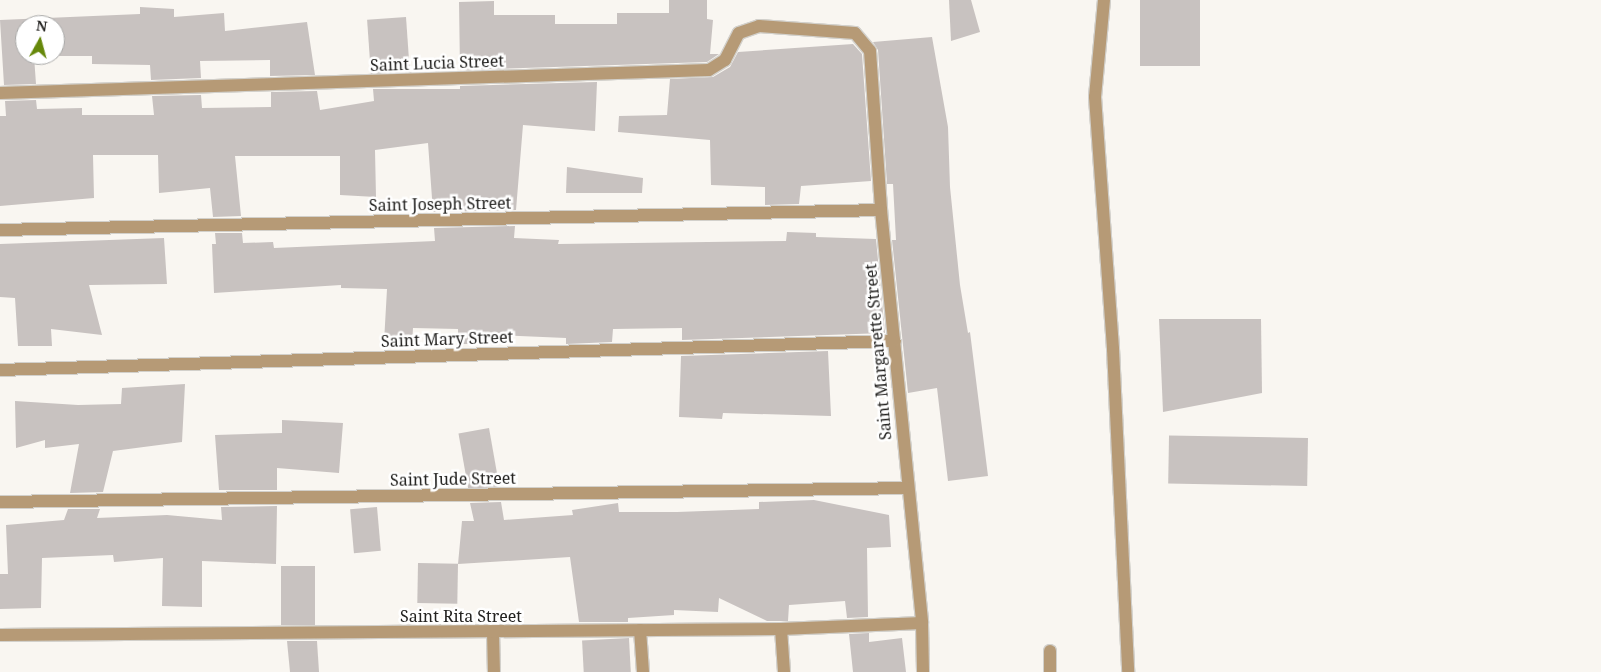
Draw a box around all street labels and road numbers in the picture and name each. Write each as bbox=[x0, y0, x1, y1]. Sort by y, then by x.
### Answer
street label: Saint Lucia Street bbox=[370, 51, 504, 75]
street label: Saint Joseph Street bbox=[369, 193, 511, 215]
street label: Saint Margarette Street bbox=[861, 263, 895, 441]
street label: Saint Mary Street bbox=[381, 327, 513, 351]
street label: Saint Jude Street bbox=[390, 468, 516, 490]
street label: Saint Rita Street bbox=[400, 606, 522, 626]

